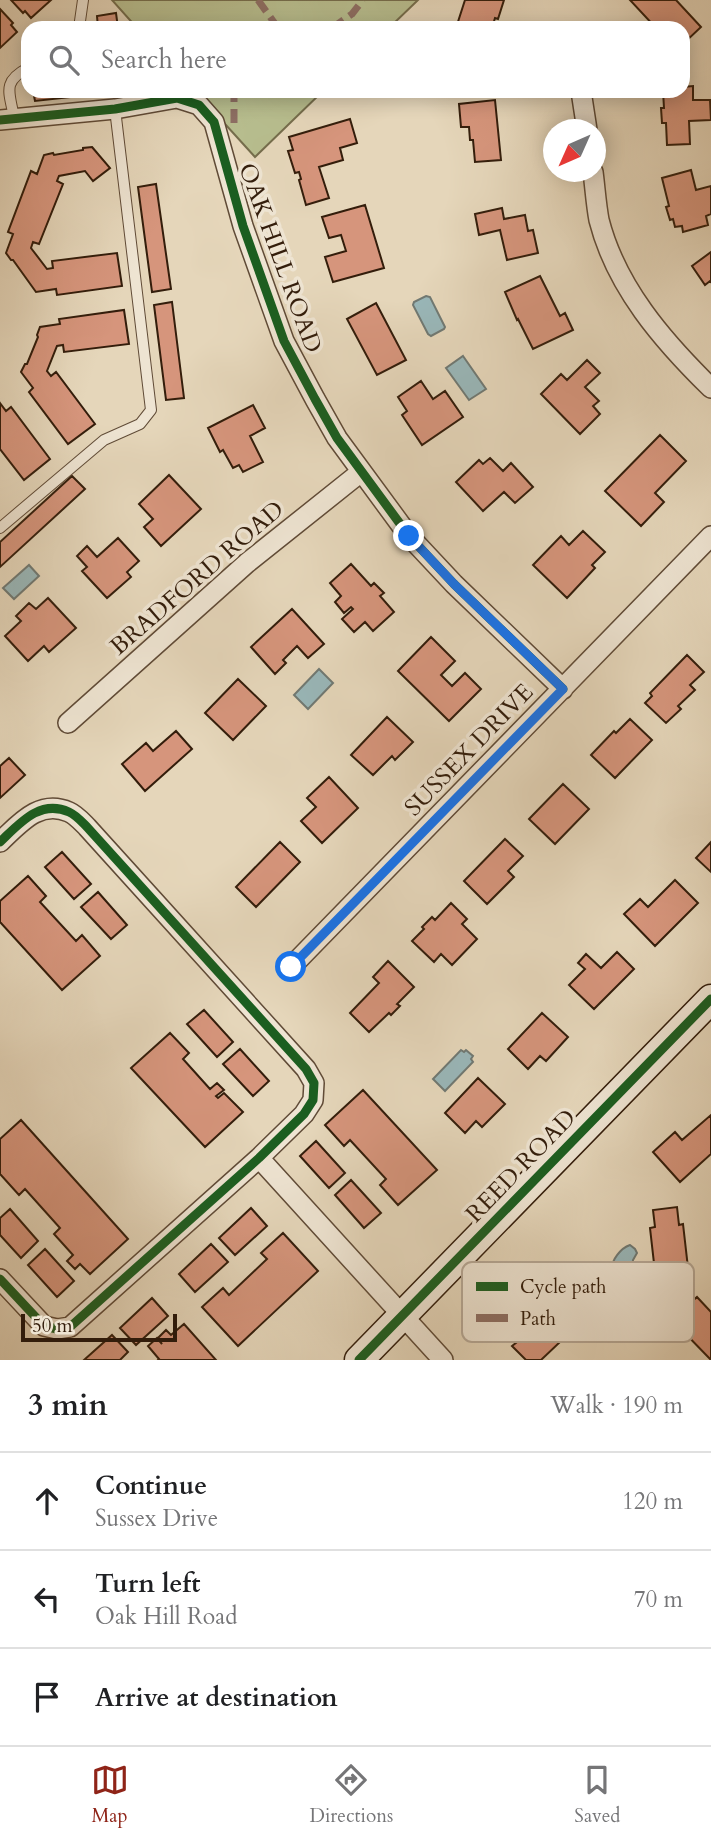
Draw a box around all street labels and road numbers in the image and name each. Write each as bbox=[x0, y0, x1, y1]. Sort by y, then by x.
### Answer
street label: OAK HILL ROAD bbox=[230, 158, 330, 358]
street label: BRADFORD ROAD bbox=[103, 493, 291, 663]
street label: SUSSEX DRIVE bbox=[397, 676, 541, 824]
street label: REED ROAD bbox=[458, 1102, 584, 1230]

